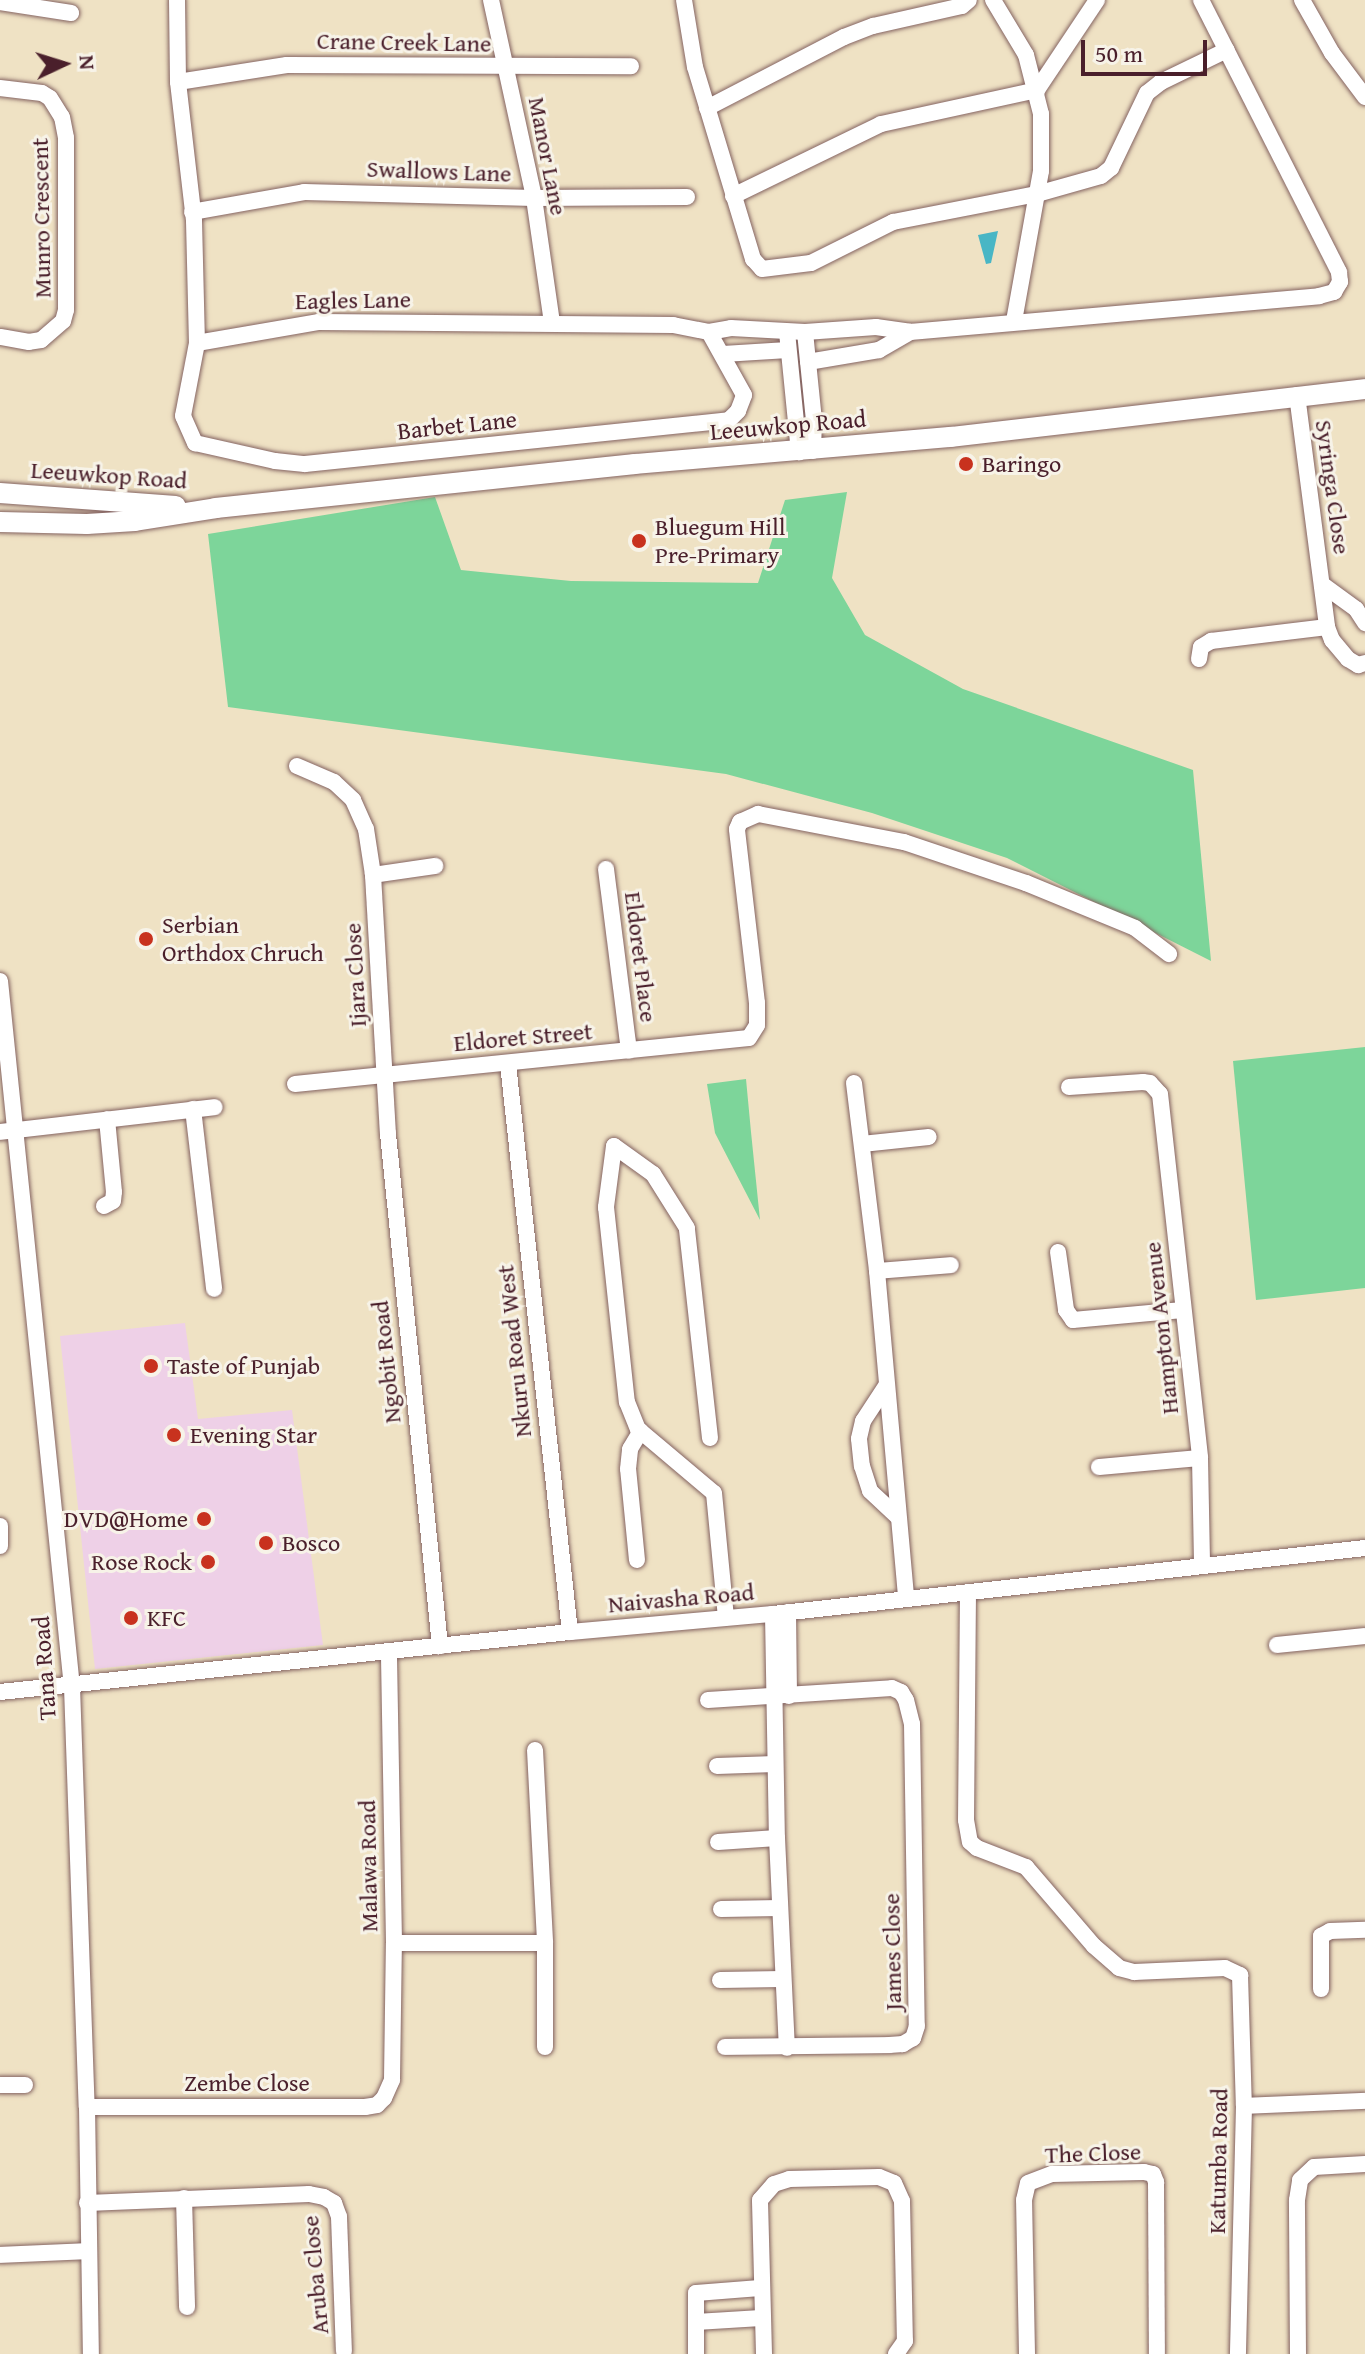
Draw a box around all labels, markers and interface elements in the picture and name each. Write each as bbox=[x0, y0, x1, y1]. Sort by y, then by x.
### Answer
north arrow bbox=[24, 24, 104, 104]
scale bar bbox=[1085, 24, 1211, 74]
street label: Crane Creek Lane bbox=[317, 26, 491, 58]
text: 50 m bbox=[1095, 36, 1143, 71]
text: N bbox=[71, 54, 104, 71]
street label: Manor Lane bbox=[522, 95, 574, 217]
street label: Munro Crescent bbox=[25, 138, 57, 298]
street label: Swallows Lane bbox=[366, 154, 512, 188]
street label: Eagles Lane bbox=[295, 285, 411, 315]
street label: Barbet Lane bbox=[396, 404, 518, 446]
street label: Leeuwkop Road bbox=[709, 404, 867, 446]
street label: Syringa Close bbox=[1309, 418, 1357, 556]
place label: Baringo bbox=[982, 450, 1061, 478]
street label: Leeuwkop Road bbox=[30, 455, 188, 495]
marker: Baringo bbox=[957, 455, 975, 473]
place label: Bluegum Hill Pre-Primary bbox=[655, 513, 786, 569]
marker: Bluegum Hill Pre-Primary bbox=[630, 532, 648, 550]
street label: Eldoret Place bbox=[619, 890, 663, 1024]
place label: Serbian Orthdox Chruch bbox=[162, 911, 324, 967]
street label: Ijara Close bbox=[338, 922, 372, 1028]
marker: Serbian Orthdox Chruch bbox=[137, 930, 155, 948]
street label: Eldoret Street bbox=[452, 1017, 594, 1057]
street label: Hampton Avenue bbox=[1138, 1240, 1184, 1416]
street label: Nkuru Road West bbox=[491, 1263, 537, 1439]
street label: Ngobit Road bbox=[365, 1299, 407, 1425]
place label: Taste of Punjab bbox=[167, 1352, 320, 1380]
marker: Taste of Punjab bbox=[142, 1357, 160, 1375]
place label: Evening Star bbox=[190, 1421, 317, 1449]
marker: Evening Star bbox=[165, 1426, 183, 1444]
place label: DVD@Home bbox=[64, 1505, 188, 1533]
marker: DVD@Home bbox=[195, 1510, 213, 1528]
place label: Bosco bbox=[282, 1529, 340, 1557]
marker: Bosco bbox=[257, 1534, 275, 1552]
place label: Rose Rock bbox=[91, 1548, 192, 1576]
marker: Rose Rock bbox=[199, 1553, 217, 1571]
street label: Naivasha Road bbox=[607, 1577, 755, 1619]
place label: KFC bbox=[147, 1604, 186, 1632]
marker: KFC bbox=[122, 1609, 140, 1627]
street label: Tana Road bbox=[26, 1615, 62, 1721]
street label: Malawa Road bbox=[352, 1800, 384, 1932]
street label: James Close bbox=[877, 1893, 907, 2011]
street label: Zembe Close bbox=[184, 2069, 310, 2097]
street label: Katumba Road bbox=[1202, 2088, 1234, 2234]
street label: The Close bbox=[1044, 2137, 1142, 2169]
street label: Aruba Close bbox=[295, 2214, 335, 2336]

